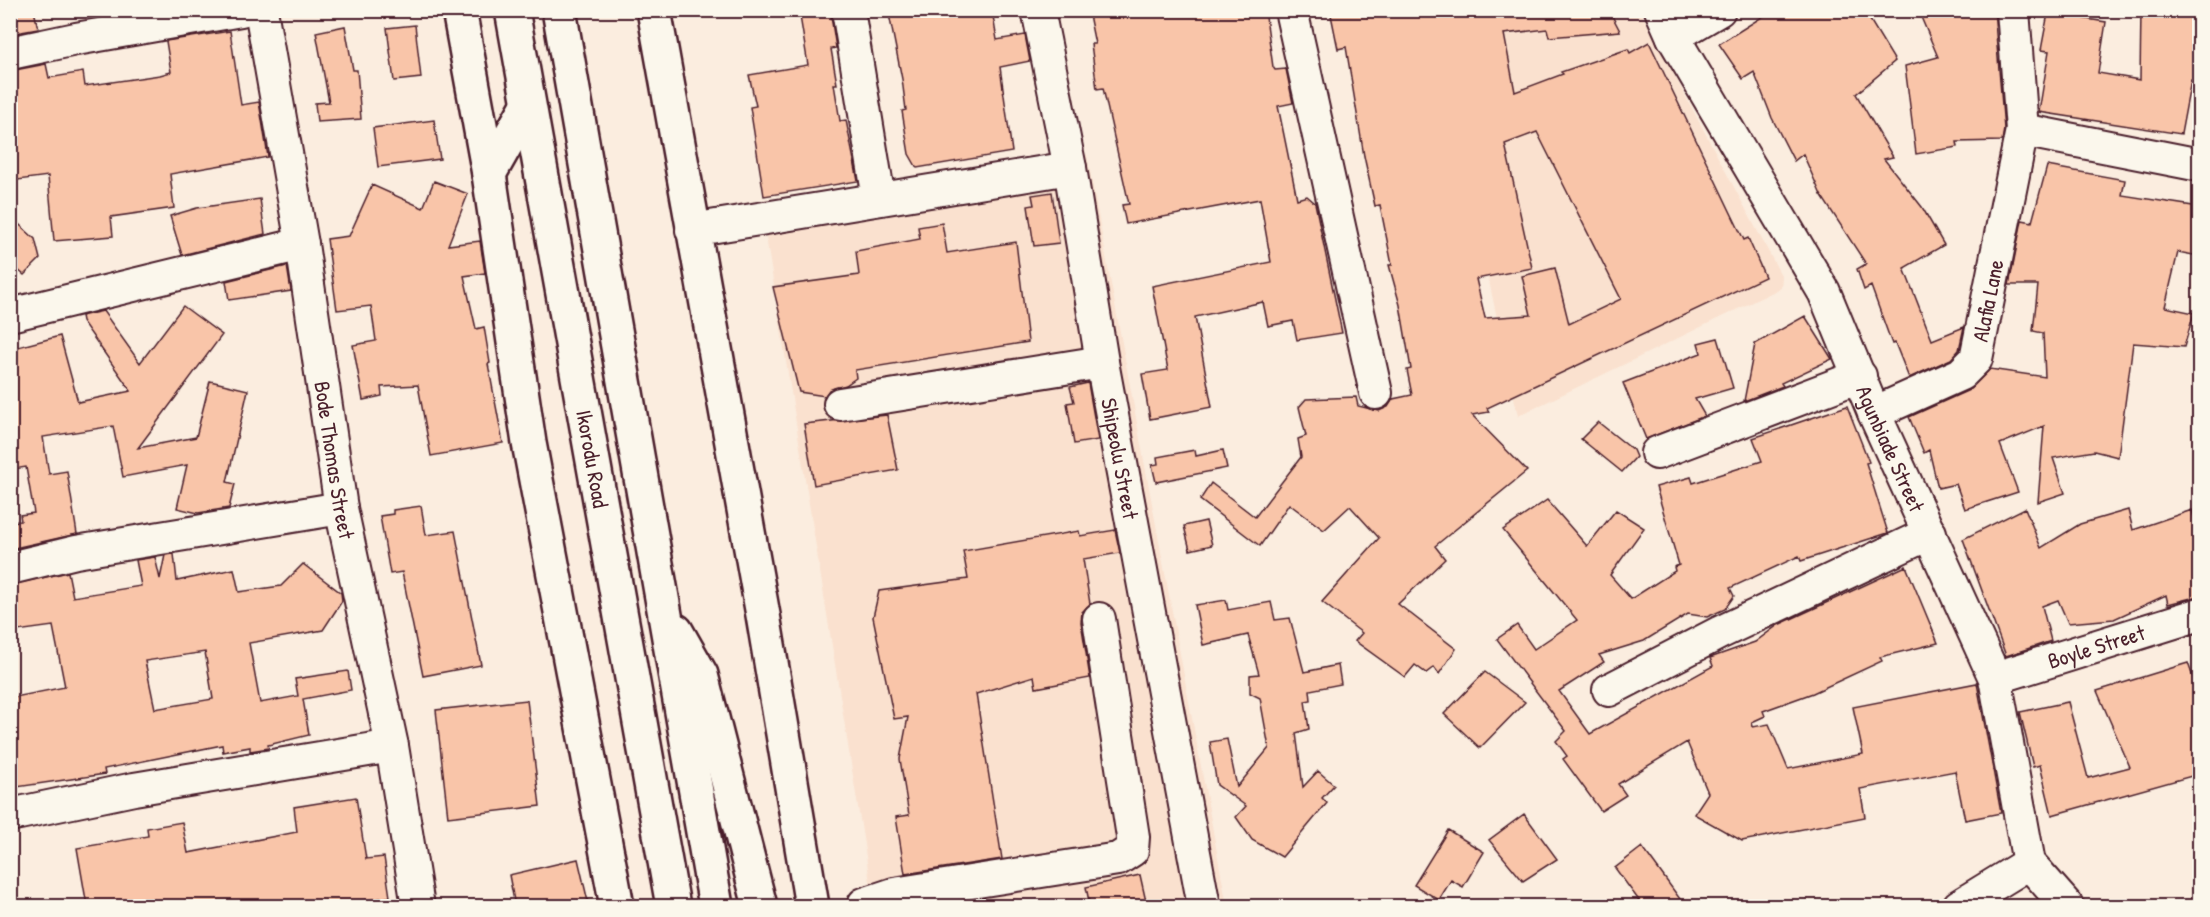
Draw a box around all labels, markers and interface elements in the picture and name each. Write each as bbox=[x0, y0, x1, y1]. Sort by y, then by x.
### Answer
street label: Alafia Lane bbox=[1965, 257, 2011, 344]
street label: Bode Thomas Street bbox=[307, 379, 362, 542]
street label: Agunbiade Street bbox=[1849, 381, 1932, 517]
street label: Shipeolu Street bbox=[1094, 396, 1146, 522]
street label: Ikorodu Road bbox=[569, 407, 616, 511]
street label: Boyle Street bbox=[2044, 617, 2149, 676]

